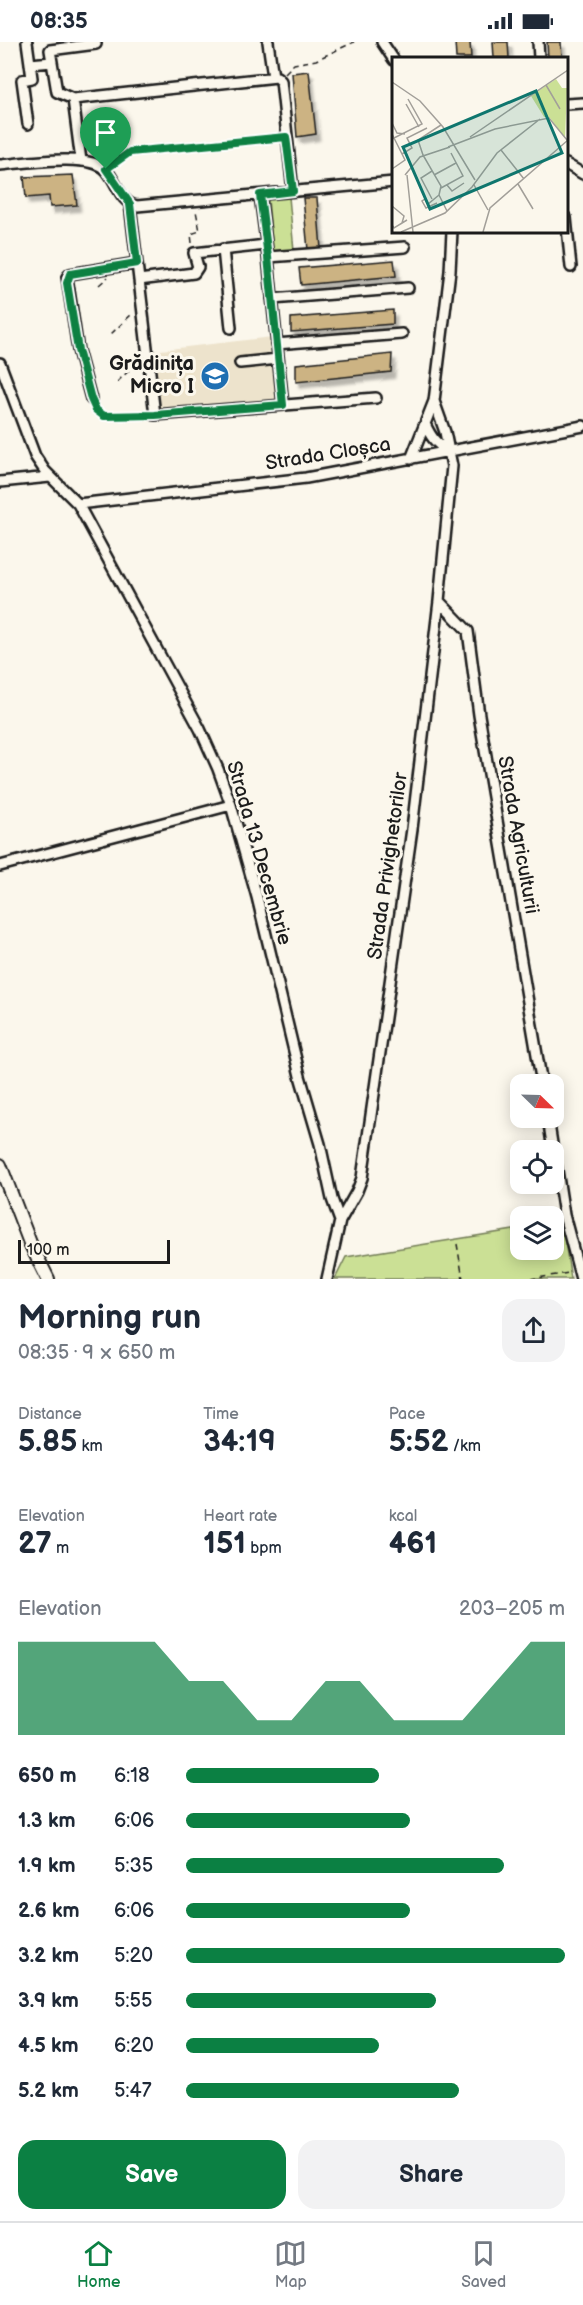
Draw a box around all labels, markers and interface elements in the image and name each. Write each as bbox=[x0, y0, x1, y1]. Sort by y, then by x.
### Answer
text: 08:35 bbox=[30, 8, 88, 35]
inset map bbox=[392, 57, 568, 232]
pin bbox=[80, 107, 131, 169]
icon: arrive bbox=[89, 116, 122, 149]
place label: Grădinița Micro I bbox=[109, 352, 194, 399]
school or university icon: Grădinița Micro I bbox=[199, 360, 231, 392]
street label: Strada Cloșca bbox=[264, 432, 392, 476]
street label: Strada Agriculturii bbox=[492, 754, 544, 916]
street label: Strada 13 Decembrie bbox=[221, 758, 297, 948]
street label: Strada Privighetorilor bbox=[363, 770, 413, 961]
north arrow bbox=[510, 1074, 564, 1128]
map controls bbox=[510, 1074, 564, 1260]
button: locate bbox=[510, 1140, 564, 1194]
button: layers bbox=[510, 1206, 564, 1260]
scale bar bbox=[18, 1237, 170, 1264]
text: 100 m bbox=[27, 1241, 70, 1260]
text: Morning run bbox=[18, 1298, 201, 1338]
button: share bbox=[502, 1299, 565, 1362]
text: 08:35 · 9 × 650 m bbox=[18, 1341, 175, 1365]
text: Distance bbox=[18, 1405, 82, 1424]
text: Time bbox=[203, 1405, 239, 1424]
text: Pace bbox=[389, 1405, 425, 1424]
text: 5.85 bbox=[18, 1424, 77, 1460]
text: 34:19 bbox=[203, 1424, 276, 1460]
text: 5:52 bbox=[389, 1424, 448, 1460]
text: km bbox=[77, 1437, 103, 1456]
text: /km bbox=[448, 1437, 481, 1456]
text: Elevation bbox=[18, 1507, 85, 1526]
text: Heart rate bbox=[203, 1507, 277, 1526]
text: kcal bbox=[389, 1507, 417, 1526]
text: 27 bbox=[18, 1526, 52, 1562]
text: 151 bbox=[203, 1526, 246, 1562]
text: 461 bbox=[389, 1526, 437, 1562]
text: m bbox=[52, 1539, 69, 1558]
text: bpm bbox=[246, 1539, 282, 1558]
text: Elevation bbox=[18, 1597, 101, 1621]
text: 203–205 m bbox=[459, 1597, 565, 1621]
text: 650 m bbox=[18, 1764, 77, 1788]
text: 6:18 bbox=[114, 1764, 150, 1788]
text: 1.3 km bbox=[18, 1809, 75, 1833]
text: 6:06 bbox=[114, 1809, 154, 1833]
text: 1.9 km bbox=[18, 1854, 75, 1878]
text: 5:35 bbox=[114, 1854, 153, 1878]
text: 2.6 km bbox=[18, 1899, 79, 1923]
text: 6:06 bbox=[114, 1899, 154, 1923]
text: 3.2 km bbox=[18, 1944, 79, 1968]
text: 5:20 bbox=[114, 1944, 153, 1968]
text: 3.9 km bbox=[18, 1989, 79, 2013]
text: 5:55 bbox=[114, 1989, 152, 2013]
text: 4.5 km bbox=[18, 2034, 79, 2058]
text: 6:20 bbox=[114, 2034, 154, 2058]
text: 5.2 km bbox=[18, 2079, 79, 2103]
text: 5:47 bbox=[114, 2079, 152, 2103]
button: Save bbox=[18, 2140, 286, 2209]
button: Share bbox=[298, 2140, 565, 2209]
tab: Home bbox=[77, 2237, 120, 2292]
tab: Map bbox=[274, 2237, 307, 2292]
tab: Saved bbox=[461, 2237, 506, 2292]

